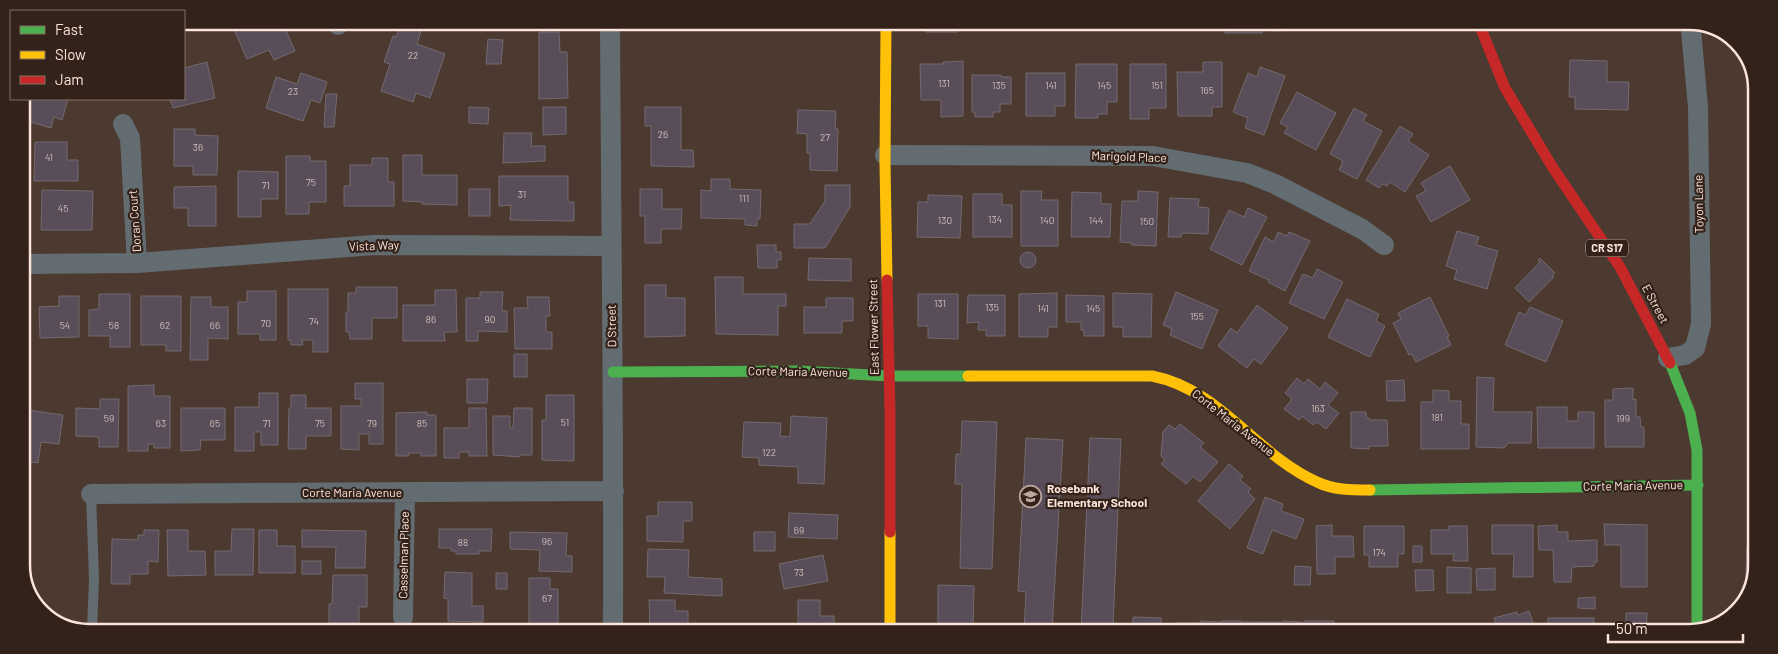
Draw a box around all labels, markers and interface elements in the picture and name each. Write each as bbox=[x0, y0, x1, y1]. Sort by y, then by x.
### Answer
legend bbox=[10, 10, 185, 100]
text: Fast bbox=[55, 20, 83, 38]
text: Slow bbox=[55, 45, 86, 63]
house number: 22 bbox=[408, 49, 418, 61]
text: Jam bbox=[55, 70, 84, 88]
house number: 131 bbox=[938, 77, 950, 89]
house number: 135 bbox=[992, 79, 1006, 91]
house number: 141 bbox=[1045, 79, 1057, 91]
house number: 145 bbox=[1097, 79, 1111, 91]
house number: 151 bbox=[1151, 79, 1163, 91]
house number: 165 bbox=[1200, 84, 1214, 96]
house number: 23 bbox=[288, 85, 298, 97]
house number: 26 bbox=[658, 128, 668, 140]
house number: 27 bbox=[820, 131, 830, 143]
house number: 36 bbox=[193, 141, 203, 153]
street label: Marigold Place bbox=[1091, 148, 1167, 164]
house number: 41 bbox=[45, 151, 53, 163]
street label: Toyon Lane bbox=[1690, 175, 1706, 234]
house number: 75 bbox=[306, 176, 316, 188]
house number: 71 bbox=[262, 179, 270, 191]
house number: 31 bbox=[518, 188, 526, 200]
street label: Doran Court bbox=[125, 189, 143, 253]
house number: 111 bbox=[739, 192, 749, 204]
house number: 45 bbox=[58, 202, 68, 214]
house number: 134 bbox=[988, 213, 1002, 225]
house number: 130 bbox=[938, 214, 952, 226]
house number: 140 bbox=[1040, 214, 1054, 226]
house number: 144 bbox=[1089, 214, 1103, 226]
house number: 150 bbox=[1140, 215, 1154, 227]
street label: Vista Way bbox=[349, 237, 400, 253]
road number: CR S17 bbox=[1586, 240, 1628, 256]
street label: East Flower Street bbox=[865, 279, 881, 375]
street label: E Street bbox=[1640, 282, 1672, 326]
house number: 131 bbox=[934, 297, 946, 309]
house number: 135 bbox=[985, 301, 999, 313]
house number: 141 bbox=[1037, 302, 1049, 314]
house number: 145 bbox=[1086, 302, 1100, 314]
street label: D Street bbox=[604, 305, 618, 347]
house number: 155 bbox=[1190, 310, 1204, 322]
house number: 86 bbox=[426, 313, 436, 325]
house number: 90 bbox=[485, 313, 495, 325]
house number: 74 bbox=[309, 315, 319, 327]
house number: 70 bbox=[261, 317, 271, 329]
house number: 54 bbox=[60, 319, 70, 331]
house number: 58 bbox=[109, 319, 119, 331]
house number: 62 bbox=[160, 319, 170, 331]
house number: 66 bbox=[210, 319, 220, 331]
street label: Corte Maria Avenue bbox=[748, 363, 848, 379]
street label: Corte Maria Avenue bbox=[1190, 386, 1277, 459]
house number: 163 bbox=[1311, 402, 1325, 414]
house number: 181 bbox=[1431, 411, 1443, 423]
house number: 59 bbox=[104, 412, 114, 424]
house number: 199 bbox=[1616, 412, 1630, 424]
house number: 51 bbox=[561, 416, 569, 428]
house number: 63 bbox=[156, 417, 166, 429]
house number: 65 bbox=[210, 417, 220, 429]
house number: 71 bbox=[263, 417, 271, 429]
house number: 75 bbox=[315, 417, 325, 429]
house number: 79 bbox=[367, 417, 377, 429]
house number: 85 bbox=[417, 417, 427, 429]
house number: 122 bbox=[762, 446, 776, 458]
street label: Corte Maria Avenue bbox=[1583, 477, 1683, 493]
place label: Rosebank Elementary School bbox=[1047, 481, 1147, 509]
school or university icon: Rosebank Elementary School bbox=[1019, 484, 1043, 508]
street label: Corte Maria Avenue bbox=[302, 485, 402, 499]
street label: Casselman Place bbox=[395, 511, 411, 599]
house number: 69 bbox=[794, 524, 804, 536]
house number: 96 bbox=[542, 535, 552, 547]
house number: 88 bbox=[458, 536, 468, 548]
house number: 174 bbox=[1372, 546, 1386, 558]
house number: 73 bbox=[794, 566, 804, 578]
house number: 67 bbox=[542, 592, 552, 604]
scale bar bbox=[1608, 612, 1743, 644]
text: 50 m bbox=[1616, 619, 1648, 637]

